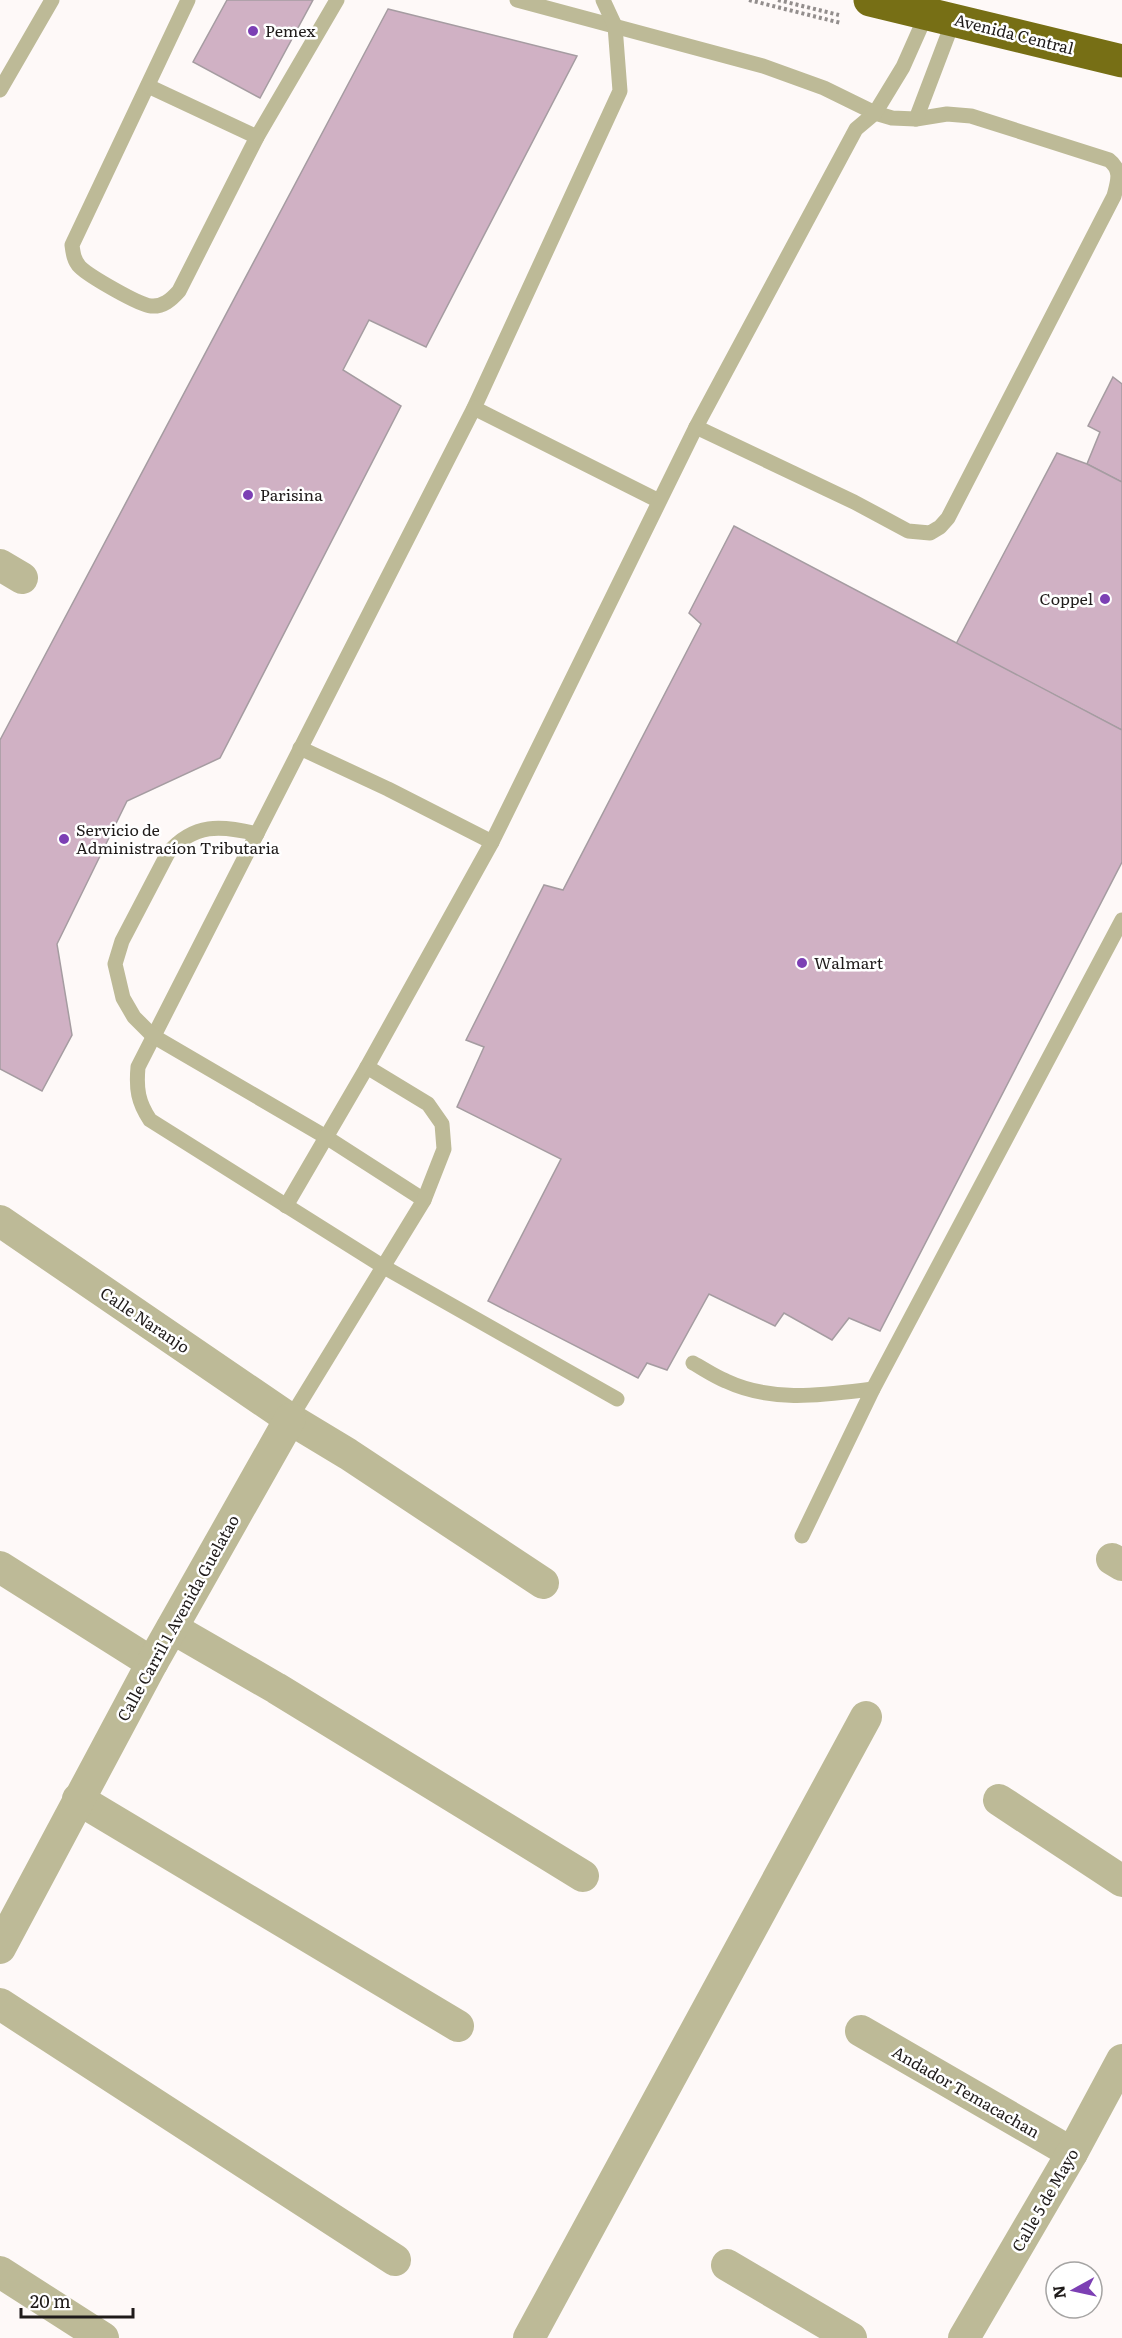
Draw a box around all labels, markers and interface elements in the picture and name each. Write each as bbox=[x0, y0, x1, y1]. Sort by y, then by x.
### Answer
street label: Avenida Central bbox=[952, 7, 1076, 59]
place label: Pemex bbox=[265, 18, 316, 42]
marker: Pemex bbox=[246, 24, 260, 38]
place label: Parisina bbox=[260, 482, 323, 506]
marker: Parisina bbox=[241, 488, 255, 502]
place label: Coppel bbox=[1040, 586, 1093, 610]
marker: Coppel bbox=[1098, 592, 1112, 606]
place label: Servicio de Administracíon Tributaria bbox=[76, 817, 280, 859]
marker: Servicio de Administracíon Tributaria bbox=[57, 832, 71, 846]
place label: Walmart bbox=[814, 950, 884, 974]
marker: Walmart bbox=[795, 956, 809, 970]
street label: Calle Naranjo bbox=[96, 1280, 195, 1358]
street label: Calle Carril 1 Avenida Guelatao bbox=[110, 1510, 244, 1725]
street label: Andador Temacachan bbox=[888, 2039, 1045, 2143]
street label: Calle 5 de Mayo bbox=[1005, 2143, 1083, 2256]
north arrow bbox=[1044, 2260, 1104, 2320]
scale bar bbox=[21, 2281, 134, 2319]
text: N bbox=[1045, 2284, 1071, 2301]
text: 20 m bbox=[30, 2287, 71, 2314]

